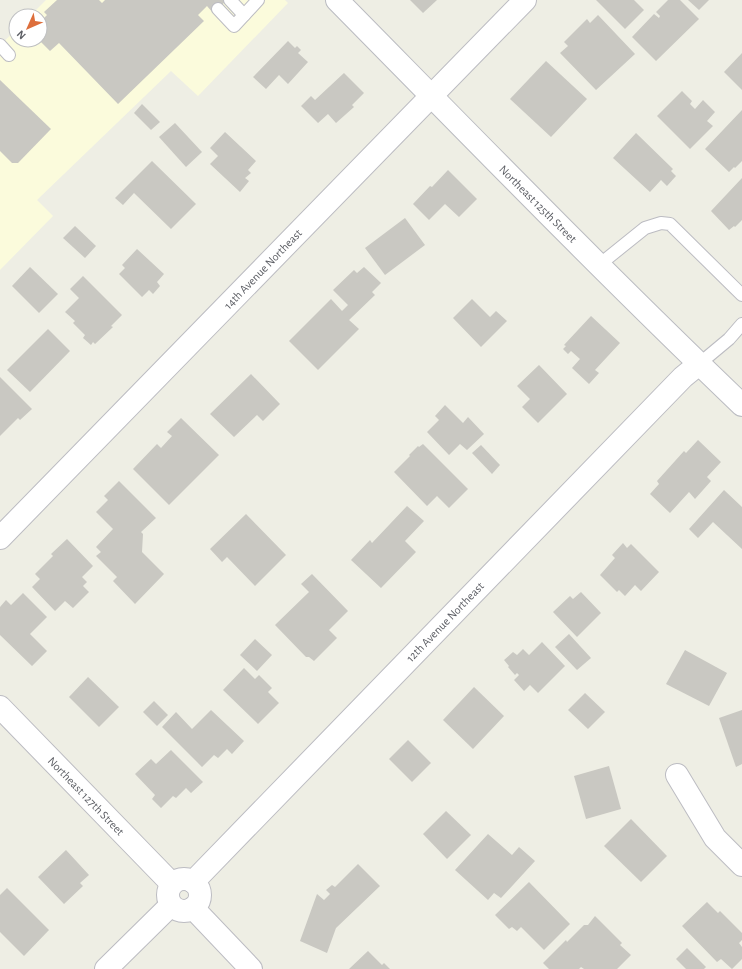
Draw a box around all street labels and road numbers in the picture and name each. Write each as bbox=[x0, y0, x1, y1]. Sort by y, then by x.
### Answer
street label: Northeast 125th Street bbox=[497, 163, 579, 245]
street label: 14th Avenue Northeast bbox=[222, 227, 304, 311]
street label: 12th Avenue Northeast bbox=[404, 580, 486, 664]
street label: Northeast 127th Street bbox=[46, 754, 127, 838]

